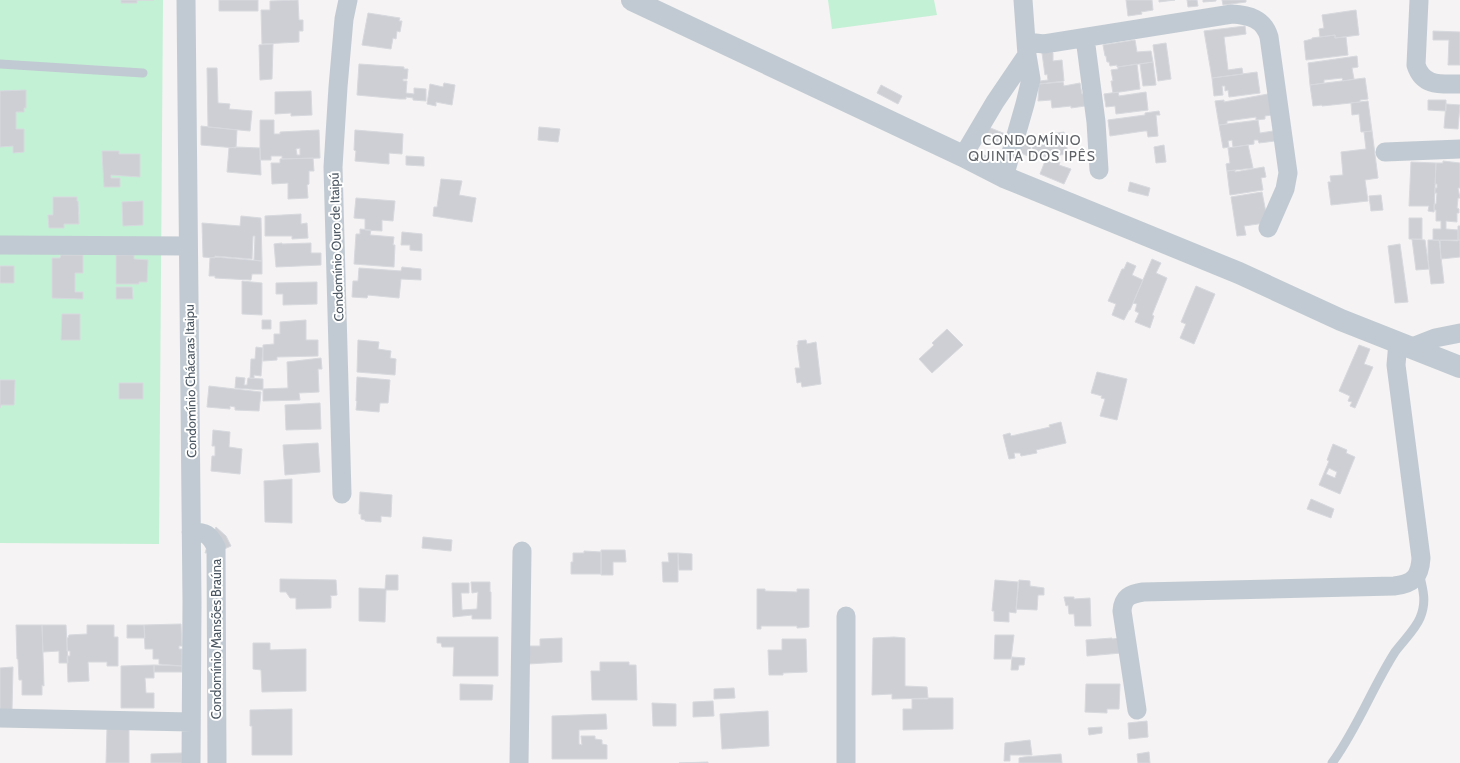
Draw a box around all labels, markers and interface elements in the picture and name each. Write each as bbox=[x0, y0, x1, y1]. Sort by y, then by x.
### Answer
district label: CONDOMÍNIO QUINTA DOS IPÊS bbox=[968, 131, 1096, 165]
street label: Condomínio Ouro de Itaipú bbox=[325, 172, 347, 322]
street label: Condomínio Chácaras Itaipu bbox=[181, 304, 199, 458]
street label: Condomínio Mansões Braúna bbox=[208, 558, 224, 719]

